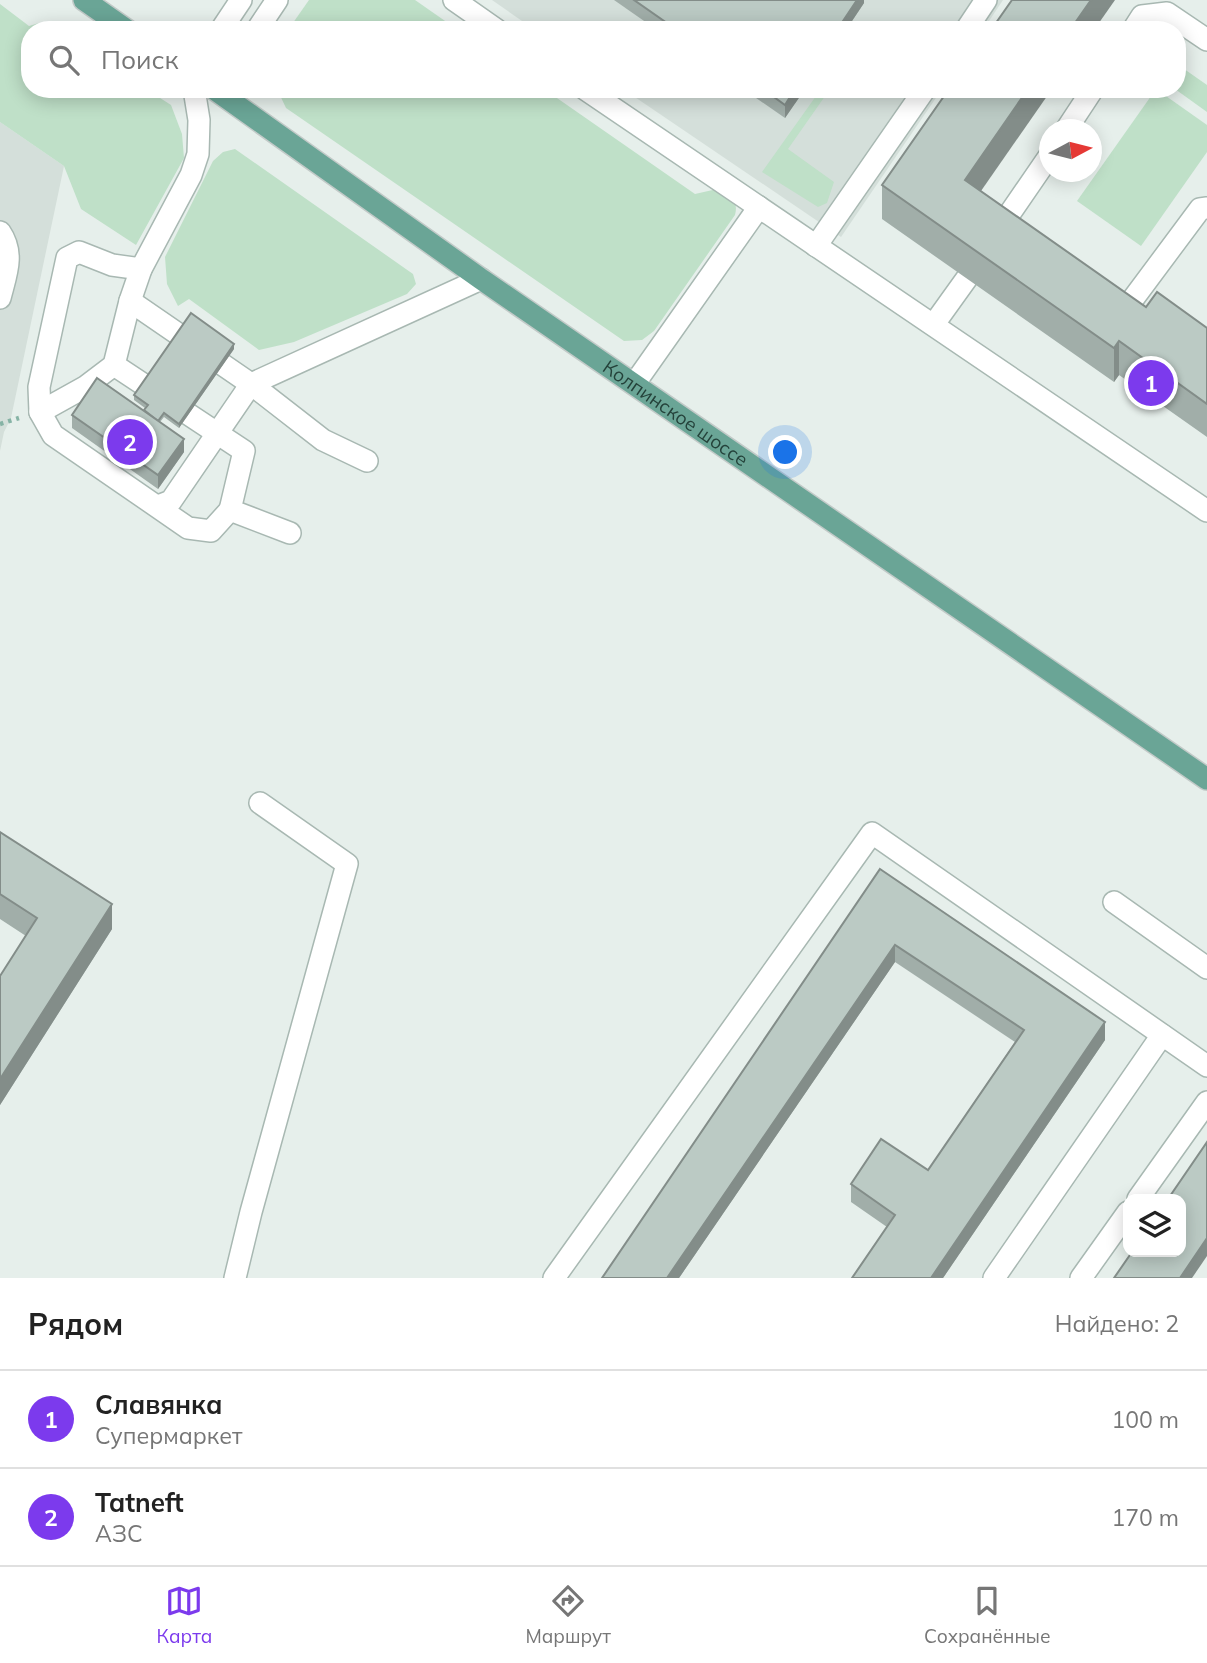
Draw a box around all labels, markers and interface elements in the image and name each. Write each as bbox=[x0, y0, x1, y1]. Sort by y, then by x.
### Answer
search box bbox=[21, 21, 1186, 98]
icon: search bbox=[45, 41, 83, 79]
text: Поиск bbox=[101, 43, 179, 76]
north arrow bbox=[1039, 119, 1102, 182]
street label: Колпинское шоссе bbox=[598, 355, 753, 471]
pin: 1 bbox=[1128, 357, 1174, 409]
pin: 2 bbox=[107, 416, 153, 468]
your location bbox=[768, 435, 802, 469]
map controls bbox=[1123, 1194, 1186, 1257]
button: layers bbox=[1123, 1194, 1186, 1257]
text: Рядом bbox=[28, 1305, 123, 1343]
text: Найдено: 2 bbox=[1055, 1309, 1179, 1338]
text: Славянка bbox=[95, 1388, 222, 1421]
text: 1 bbox=[44, 1405, 58, 1434]
text: 100 m bbox=[1111, 1405, 1179, 1434]
text: Супермаркет bbox=[95, 1421, 242, 1450]
text: Tatneft bbox=[95, 1486, 184, 1519]
text: 2 bbox=[44, 1503, 58, 1532]
text: 170 m bbox=[1111, 1503, 1179, 1532]
text: АЗС bbox=[95, 1519, 143, 1548]
tab: Карта bbox=[157, 1582, 212, 1648]
tab: Маршрут bbox=[525, 1582, 611, 1648]
tab: Сохранённые bbox=[924, 1582, 1050, 1648]

